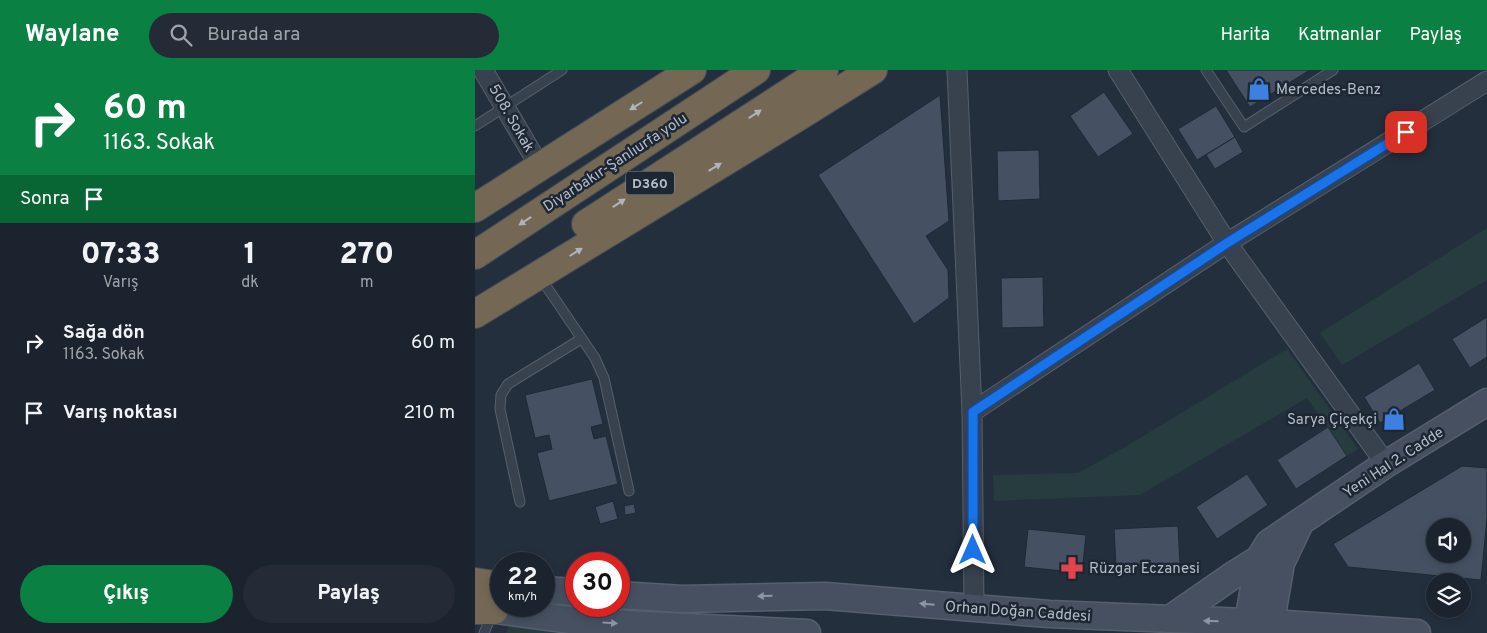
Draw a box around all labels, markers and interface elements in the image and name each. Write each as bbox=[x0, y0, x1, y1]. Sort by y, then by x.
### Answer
search box bbox=[149, 13, 499, 58]
text: Waylane bbox=[25, 20, 119, 50]
icon: search bbox=[167, 21, 195, 49]
text: Burada ara bbox=[207, 23, 300, 47]
text: Harita bbox=[1221, 24, 1270, 47]
text: Katmanlar bbox=[1298, 24, 1381, 47]
text: Paylaş bbox=[1409, 24, 1462, 47]
shop icon: Mercedes-Benz bbox=[1246, 76, 1272, 102]
street label: 508. Sokak bbox=[484, 81, 538, 156]
place label: Mercedes-Benz bbox=[1276, 81, 1381, 100]
text: 60 m bbox=[103, 87, 187, 131]
icon: right bbox=[20, 90, 85, 155]
one-way arrow bbox=[629, 101, 643, 110]
street label: Diyarbakır-Şanlıurfa yolu bbox=[540, 110, 691, 217]
one-way arrow bbox=[749, 110, 762, 119]
pin bbox=[1385, 111, 1427, 153]
icon: arrive bbox=[1392, 118, 1420, 146]
text: 1163. Sokak bbox=[103, 130, 215, 157]
one-way arrow bbox=[708, 163, 721, 172]
road number: D360 bbox=[626, 172, 674, 195]
icon: arrive bbox=[80, 185, 108, 213]
text: Sonra bbox=[20, 187, 70, 211]
one-way arrow bbox=[612, 198, 626, 207]
one-way arrow bbox=[518, 217, 532, 226]
text: 07:33 bbox=[81, 237, 160, 274]
text: 1 bbox=[244, 237, 256, 274]
text: 270 bbox=[340, 237, 394, 274]
one-way arrow bbox=[570, 247, 583, 256]
text: Varış bbox=[103, 273, 138, 293]
text: dk bbox=[241, 273, 259, 293]
text: m bbox=[360, 273, 374, 293]
text: Sağa dön bbox=[63, 321, 145, 345]
icon: right bbox=[20, 329, 48, 357]
text: 60 m bbox=[411, 331, 455, 355]
text: 1163. Sokak bbox=[63, 345, 145, 365]
icon: arrive bbox=[20, 399, 48, 427]
text: Varış noktası bbox=[63, 401, 178, 425]
text: 210 m bbox=[404, 401, 455, 425]
shop icon: Sarya Çiçekçi bbox=[1381, 406, 1407, 432]
place label: Sarya Çiçekçi bbox=[1287, 411, 1377, 430]
street label: Yeni Hal 2. Cadde bbox=[1340, 424, 1448, 503]
map controls bbox=[1426, 518, 1471, 618]
button: sound bbox=[1426, 518, 1471, 563]
position arrow bbox=[946, 523, 998, 575]
speed limit sign: 30 bbox=[565, 552, 630, 617]
pharmacy icon: Rüzgar Eczanesi bbox=[1059, 555, 1085, 581]
place label: Rüzgar Eczanesi bbox=[1089, 560, 1200, 579]
text: 22 bbox=[507, 562, 538, 594]
button: Çıkış bbox=[20, 565, 233, 623]
button: Paylaş bbox=[243, 565, 455, 623]
button: layers bbox=[1426, 573, 1471, 618]
text: km/h bbox=[508, 589, 537, 605]
one-way arrow bbox=[756, 592, 772, 600]
street label: Orhan Doğan Caddesi bbox=[944, 598, 1091, 627]
one-way arrow bbox=[918, 600, 934, 608]
one-way arrow bbox=[1203, 617, 1219, 625]
one-way arrow bbox=[603, 620, 619, 628]

